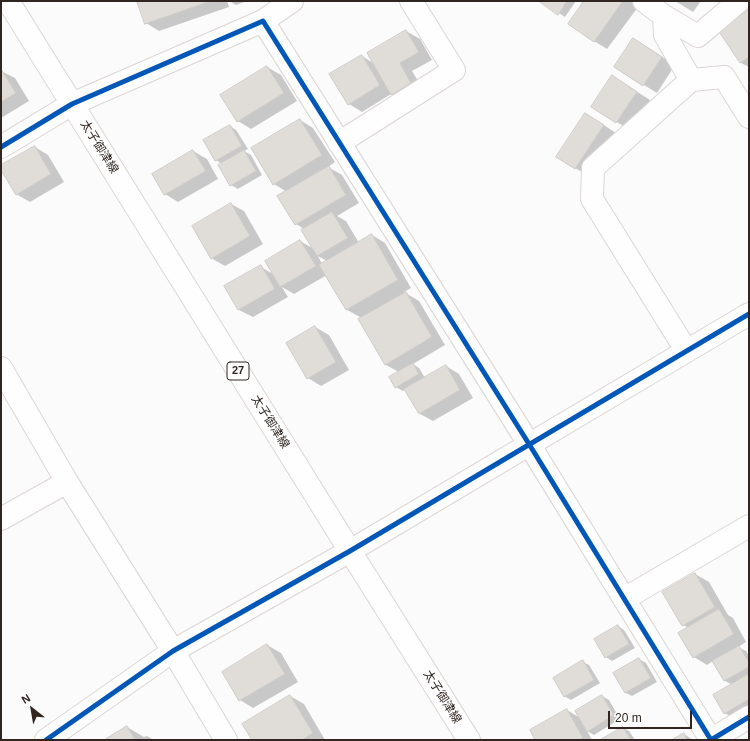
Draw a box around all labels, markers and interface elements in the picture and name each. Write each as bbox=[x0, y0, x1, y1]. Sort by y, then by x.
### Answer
street label: 太子御津線 bbox=[77, 118, 121, 176]
road number: 27 bbox=[227, 362, 249, 380]
street label: 太子御津線 bbox=[248, 393, 292, 451]
street label: 太子御津線 bbox=[420, 668, 464, 726]
north arrow bbox=[12, 689, 52, 729]
text: N bbox=[19, 692, 32, 706]
scale bar bbox=[610, 703, 694, 729]
text: 20 m bbox=[615, 711, 642, 725]

